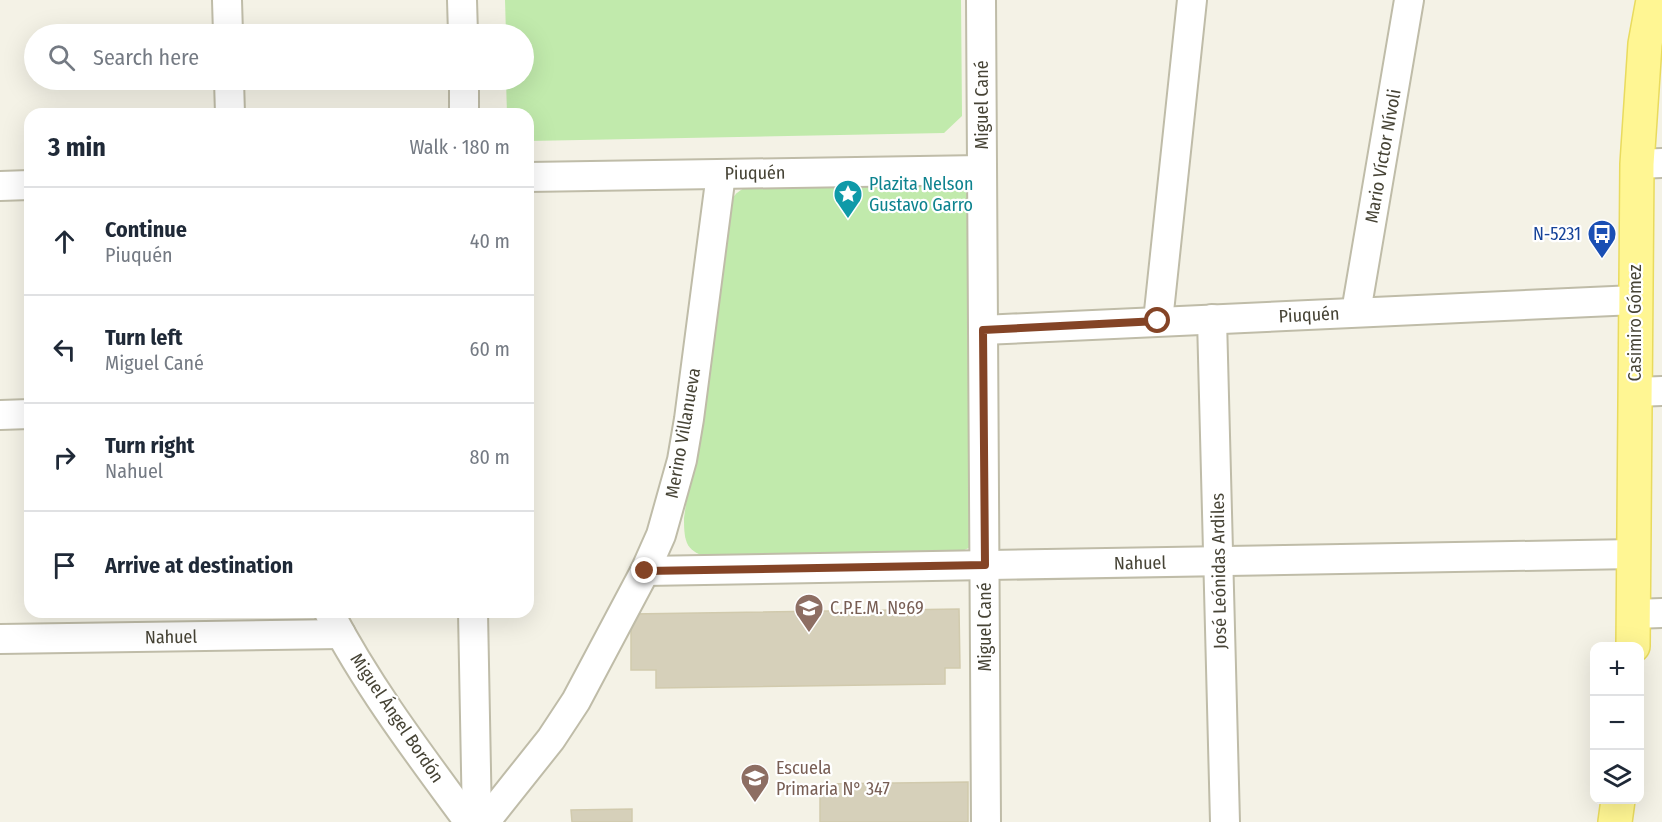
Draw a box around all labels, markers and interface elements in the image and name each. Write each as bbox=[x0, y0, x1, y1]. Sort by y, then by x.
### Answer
search box bbox=[24, 24, 534, 90]
icon: search bbox=[45, 41, 78, 74]
text: Search here bbox=[93, 44, 199, 71]
street label: Miguel Cané bbox=[971, 60, 993, 150]
street label: Mario Víctor Nívoli bbox=[1360, 87, 1406, 225]
text: 3 min bbox=[48, 132, 106, 163]
text: Walk · 180 m bbox=[409, 135, 510, 159]
street label: Piuquén bbox=[724, 161, 786, 185]
place label: Plazita Nelson Gustavo Garro bbox=[869, 173, 973, 216]
place icon: Plazita Nelson Gustavo Garro bbox=[832, 178, 864, 220]
text: Continue bbox=[105, 216, 187, 243]
bus stop icon: N-5231 bbox=[1586, 218, 1618, 260]
place label: N-5231 bbox=[1533, 223, 1581, 245]
icon: ahead bbox=[48, 225, 81, 258]
text: 40 m bbox=[470, 229, 510, 253]
text: Piuquén bbox=[105, 243, 173, 267]
street label: Casimiro Gómez bbox=[1624, 264, 1646, 382]
street label: Piuquén bbox=[1278, 302, 1340, 328]
route start bbox=[1144, 307, 1170, 333]
text: Turn left bbox=[105, 324, 183, 351]
icon: left bbox=[48, 333, 81, 366]
text: 60 m bbox=[470, 337, 510, 361]
text: Miguel Cané bbox=[105, 351, 204, 375]
street label: Merino Villanueva bbox=[661, 366, 705, 500]
text: Turn right bbox=[105, 432, 194, 459]
icon: right bbox=[48, 441, 81, 474]
text: 80 m bbox=[470, 445, 510, 469]
text: Nahuel bbox=[105, 459, 163, 483]
street label: José Leónidas Ardiles bbox=[1207, 492, 1231, 649]
icon: arrive bbox=[48, 549, 81, 582]
text: Arrive at destination bbox=[105, 552, 293, 579]
street label: Nahuel bbox=[1114, 552, 1167, 574]
route end bbox=[631, 557, 657, 583]
street label: Miguel Cané bbox=[974, 582, 996, 672]
school or university icon: C.P.E.M. Nº69 bbox=[793, 592, 825, 634]
place label: C.P.E.M. Nº69 bbox=[830, 597, 924, 619]
street label: Nahuel bbox=[145, 626, 198, 648]
map controls bbox=[1590, 642, 1644, 804]
button: + bbox=[1590, 642, 1644, 696]
street label: Miguel Ángel Bordón bbox=[345, 648, 449, 787]
button: − bbox=[1590, 696, 1644, 750]
button: layers bbox=[1590, 750, 1644, 804]
place label: Escuela Primaria N° 347 bbox=[776, 757, 890, 800]
school or university icon: Escuela Primaria N° 347 bbox=[739, 762, 771, 804]

